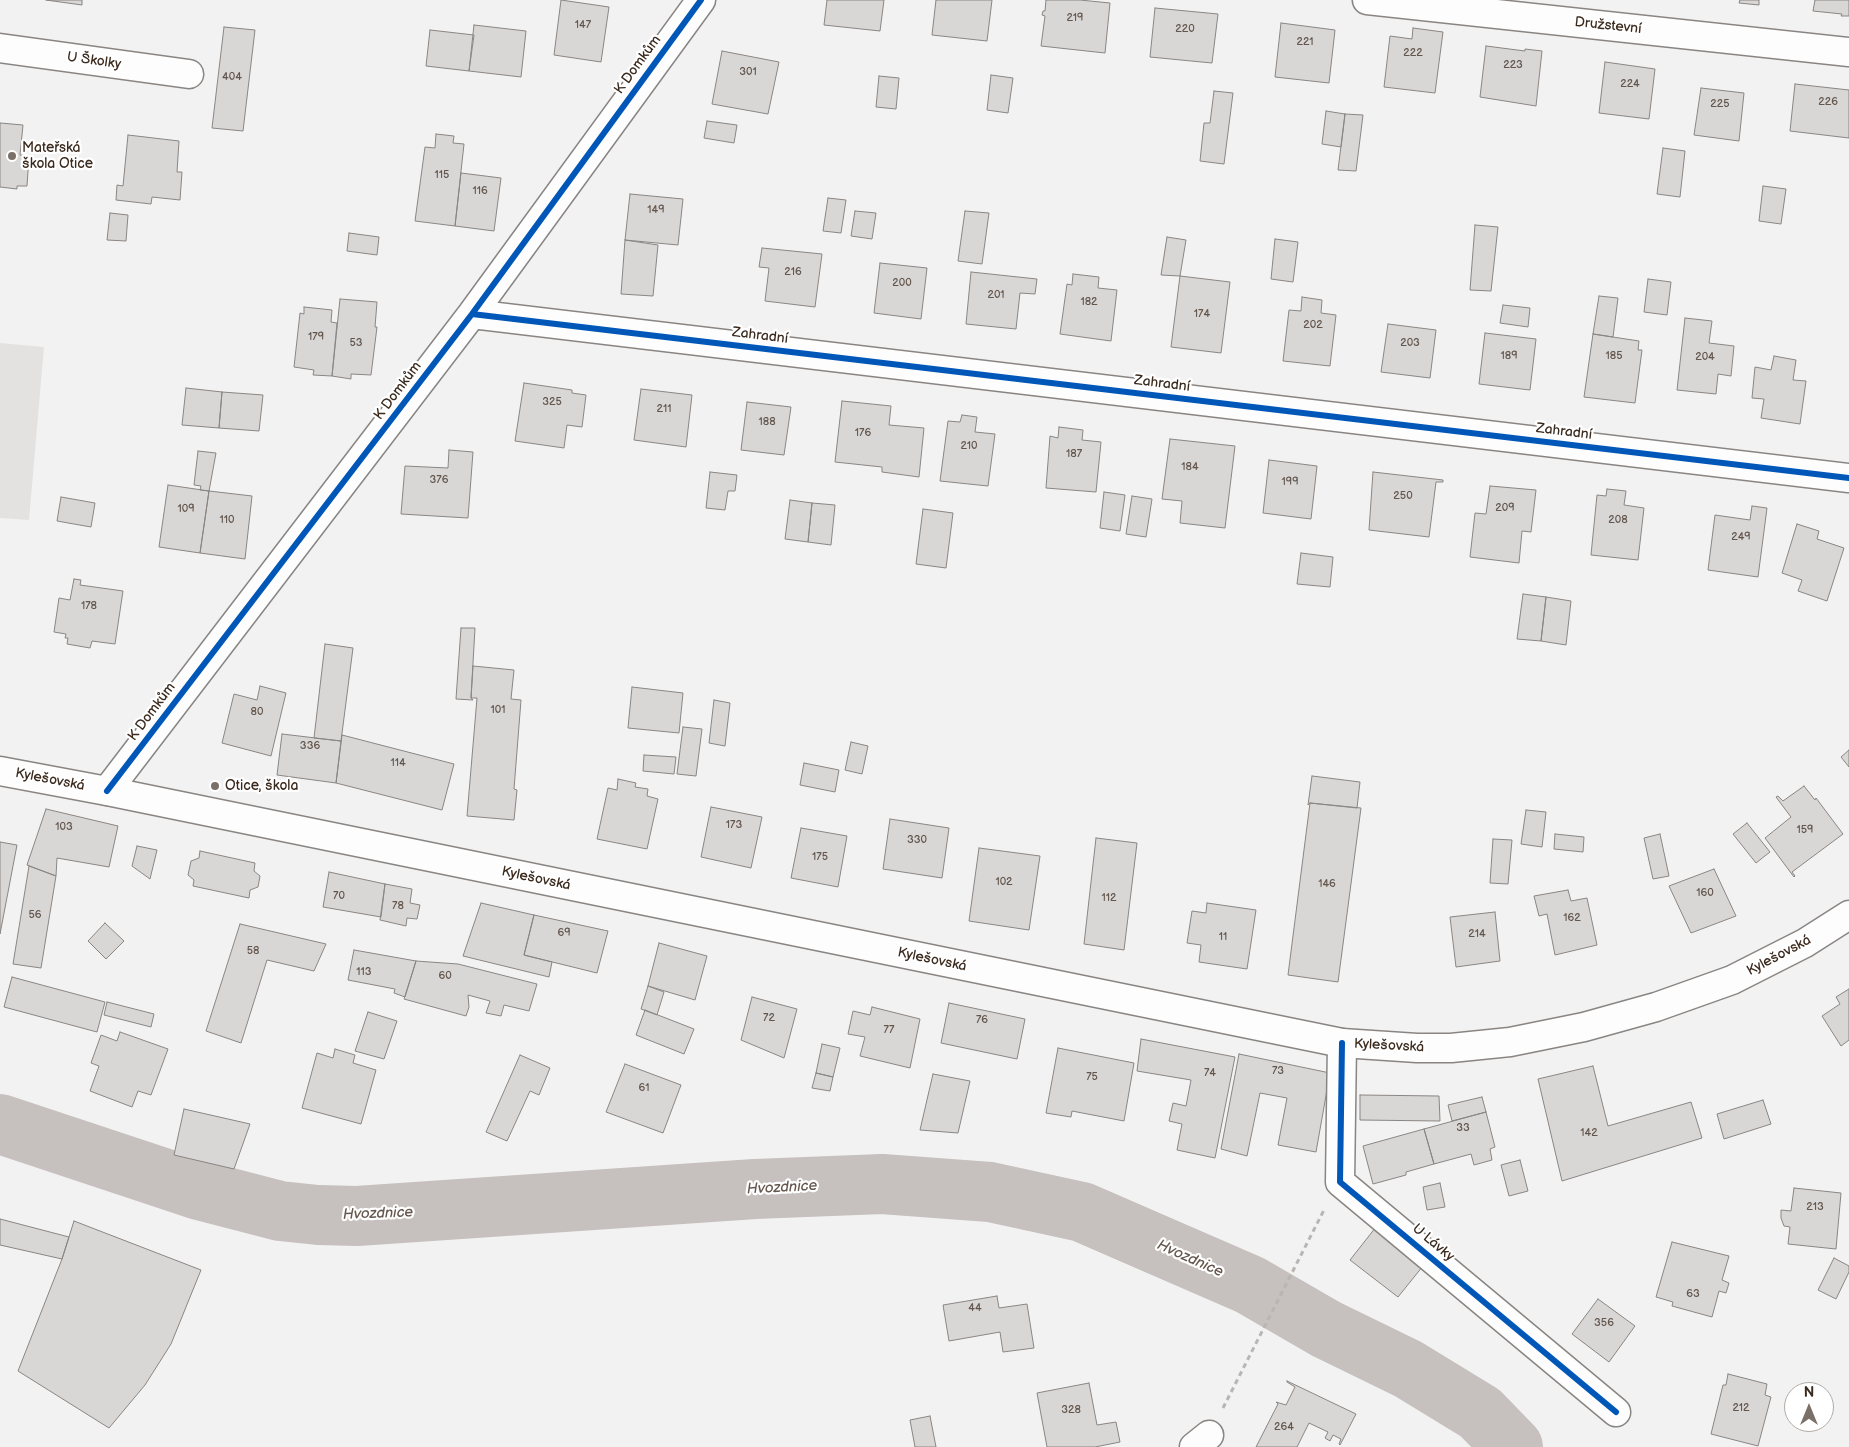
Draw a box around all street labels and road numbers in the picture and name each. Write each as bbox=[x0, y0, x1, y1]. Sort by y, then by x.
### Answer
street label: Družstevní bbox=[1574, 14, 1642, 38]
street label: K Domkům bbox=[611, 32, 665, 98]
street label: U Školky bbox=[66, 49, 122, 73]
street label: Zahradní bbox=[731, 324, 789, 348]
street label: K Domkům bbox=[371, 359, 425, 423]
street label: Zahradní bbox=[1133, 372, 1191, 396]
street label: Zahradní bbox=[1535, 420, 1593, 444]
street label: K Domkům bbox=[125, 680, 179, 744]
street label: Kylešovská bbox=[14, 765, 86, 795]
street label: Kylešovská bbox=[500, 863, 572, 895]
street label: Kylešovská bbox=[1744, 932, 1814, 980]
street label: Kylešovská bbox=[896, 944, 968, 976]
street label: Kylešovská bbox=[1353, 1036, 1425, 1056]
street label: U Lávky bbox=[1409, 1221, 1457, 1265]

